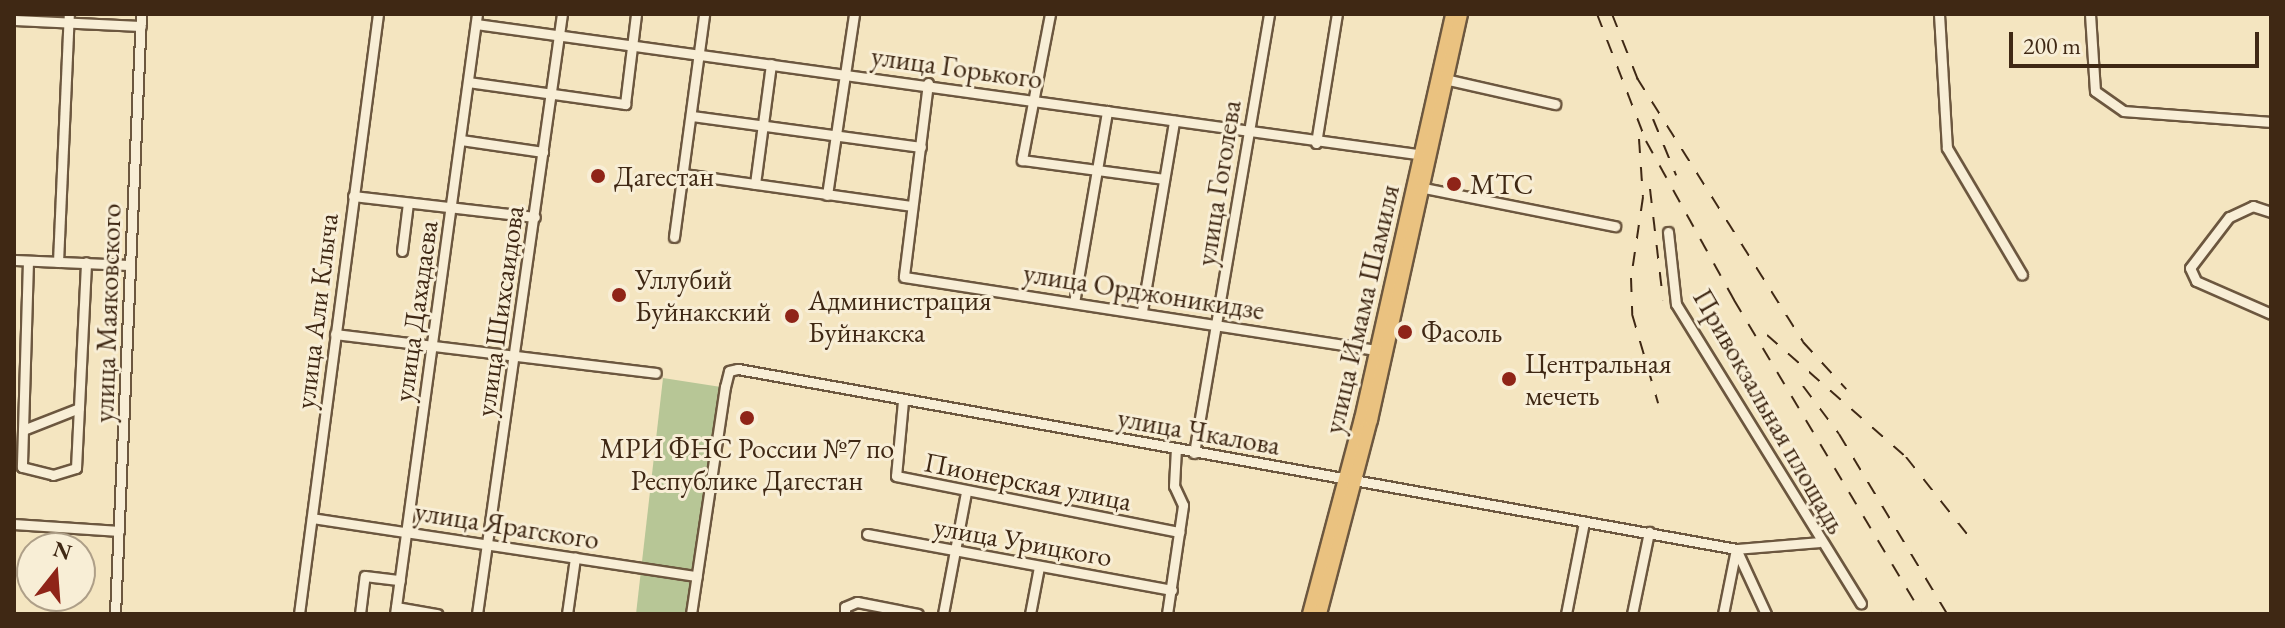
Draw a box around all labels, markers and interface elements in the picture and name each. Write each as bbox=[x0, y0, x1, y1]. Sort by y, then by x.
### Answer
scale bar bbox=[2013, 16, 2263, 66]
text: 200 m bbox=[2023, 30, 2081, 61]
street label: улица Горького bbox=[869, 38, 1045, 96]
street label: улица Гоголева bbox=[1188, 98, 1248, 268]
place label: Дагестан bbox=[614, 159, 714, 193]
marker: Дагестан bbox=[589, 167, 607, 185]
place label: МТС bbox=[1470, 167, 1533, 201]
marker: МТС bbox=[1445, 175, 1463, 193]
street label: улица Имама Шамиля bbox=[1316, 181, 1406, 437]
street label: улица Маяковского bbox=[86, 203, 128, 423]
street label: улица Шихсаидова bbox=[468, 203, 530, 419]
street label: улица Али Клыча bbox=[287, 211, 345, 411]
street label: улица Дахадаева bbox=[386, 218, 444, 404]
street label: улица Орджоникидзе bbox=[1021, 255, 1267, 327]
place label: Уллубий Буйнакский bbox=[635, 262, 771, 328]
street label: Привокзальная площадь bbox=[1686, 282, 1854, 540]
place label: Администрация Буйнакска bbox=[808, 283, 991, 349]
marker: Уллубий Буйнакский bbox=[610, 286, 628, 304]
marker: Администрация Буйнакска bbox=[783, 307, 801, 325]
place label: Фасоль bbox=[1421, 315, 1502, 349]
marker: Фасоль bbox=[1396, 323, 1414, 341]
place label: Центральная мечеть bbox=[1525, 346, 1672, 412]
marker: Центральная мечеть bbox=[1500, 370, 1518, 388]
street label: улица Чкалова bbox=[1115, 400, 1283, 462]
marker: МРИ ФНС России №7 по Республике Дагестан bbox=[738, 409, 756, 427]
place label: МРИ ФНС России №7 по Республике Дагестан bbox=[600, 431, 894, 497]
street label: Пионерская улица bbox=[921, 444, 1135, 518]
street label: улица Ярагского bbox=[412, 494, 602, 556]
street label: улица Урицкого bbox=[931, 509, 1115, 573]
north arrow bbox=[16, 532, 96, 612]
text: N bbox=[50, 534, 75, 567]

